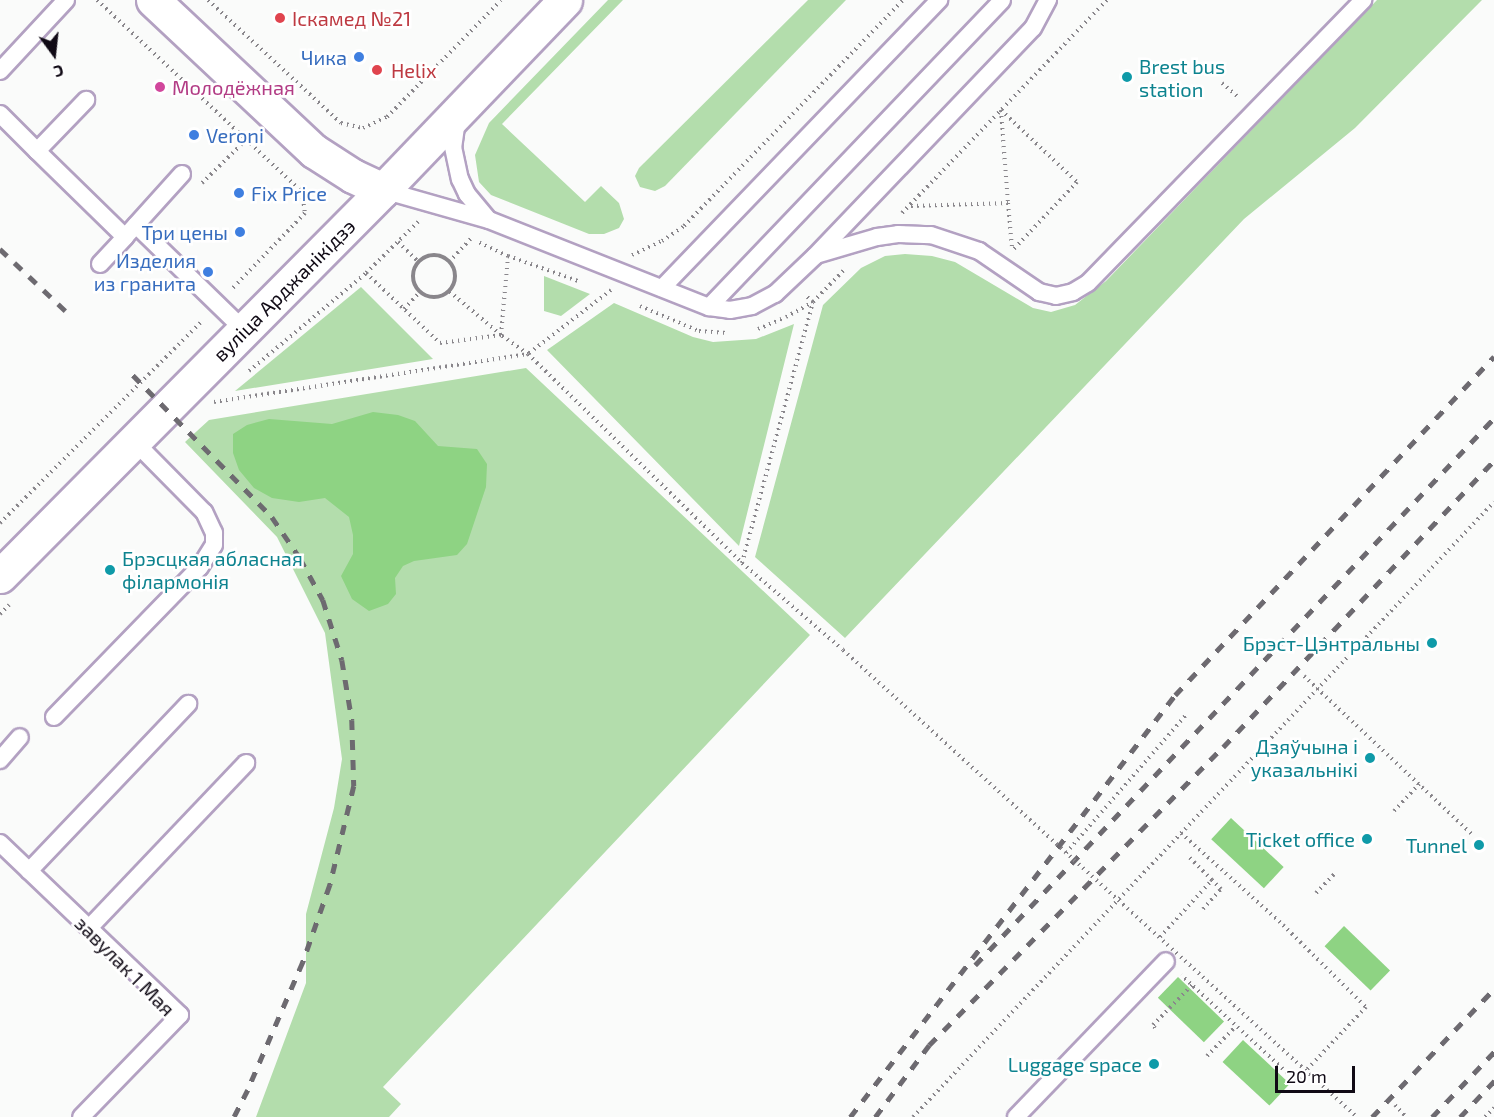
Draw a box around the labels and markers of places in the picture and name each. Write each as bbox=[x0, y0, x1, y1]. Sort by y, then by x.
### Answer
place label: Іскамед №21 bbox=[292, 6, 411, 30]
marker: Іскамед №21 bbox=[273, 11, 287, 25]
place label: Чика bbox=[301, 45, 347, 69]
marker: Чика bbox=[352, 50, 366, 64]
place label: Brest bus station bbox=[1139, 54, 1225, 101]
place label: Helix bbox=[391, 58, 437, 82]
marker: Helix bbox=[368, 61, 386, 79]
marker: Brest bus station bbox=[1120, 70, 1134, 84]
place label: Молодёжная bbox=[172, 75, 295, 99]
marker: Молодёжная bbox=[153, 80, 167, 94]
place label: Veroni bbox=[206, 123, 264, 147]
marker: Veroni bbox=[187, 128, 201, 142]
place label: Fix Price bbox=[251, 181, 327, 205]
marker: Fix Price bbox=[232, 186, 246, 200]
place label: Три цены bbox=[142, 220, 228, 244]
marker: Три цены bbox=[233, 225, 247, 239]
place label: Изделия из гранита bbox=[94, 248, 196, 295]
marker: Изделия из гранита bbox=[201, 265, 215, 279]
place label: Брэсцкая абласная філармонія bbox=[122, 546, 303, 593]
marker: Брэсцкая абласная філармонія bbox=[103, 563, 117, 577]
place label: Брэст-Цэнтральны bbox=[1243, 631, 1420, 655]
marker: Брэст-Цэнтральны bbox=[1425, 636, 1439, 650]
place label: Дзяўчына і указальнікі bbox=[1251, 734, 1358, 781]
marker: Дзяўчына і указальнікі bbox=[1363, 751, 1377, 765]
place label: Ticket office bbox=[1246, 827, 1355, 851]
marker: Ticket office bbox=[1360, 832, 1374, 846]
place label: Tunnel bbox=[1406, 833, 1467, 857]
marker: Tunnel bbox=[1472, 838, 1486, 852]
place label: Luggage space bbox=[1008, 1052, 1142, 1076]
marker: Luggage space bbox=[1147, 1057, 1161, 1071]

